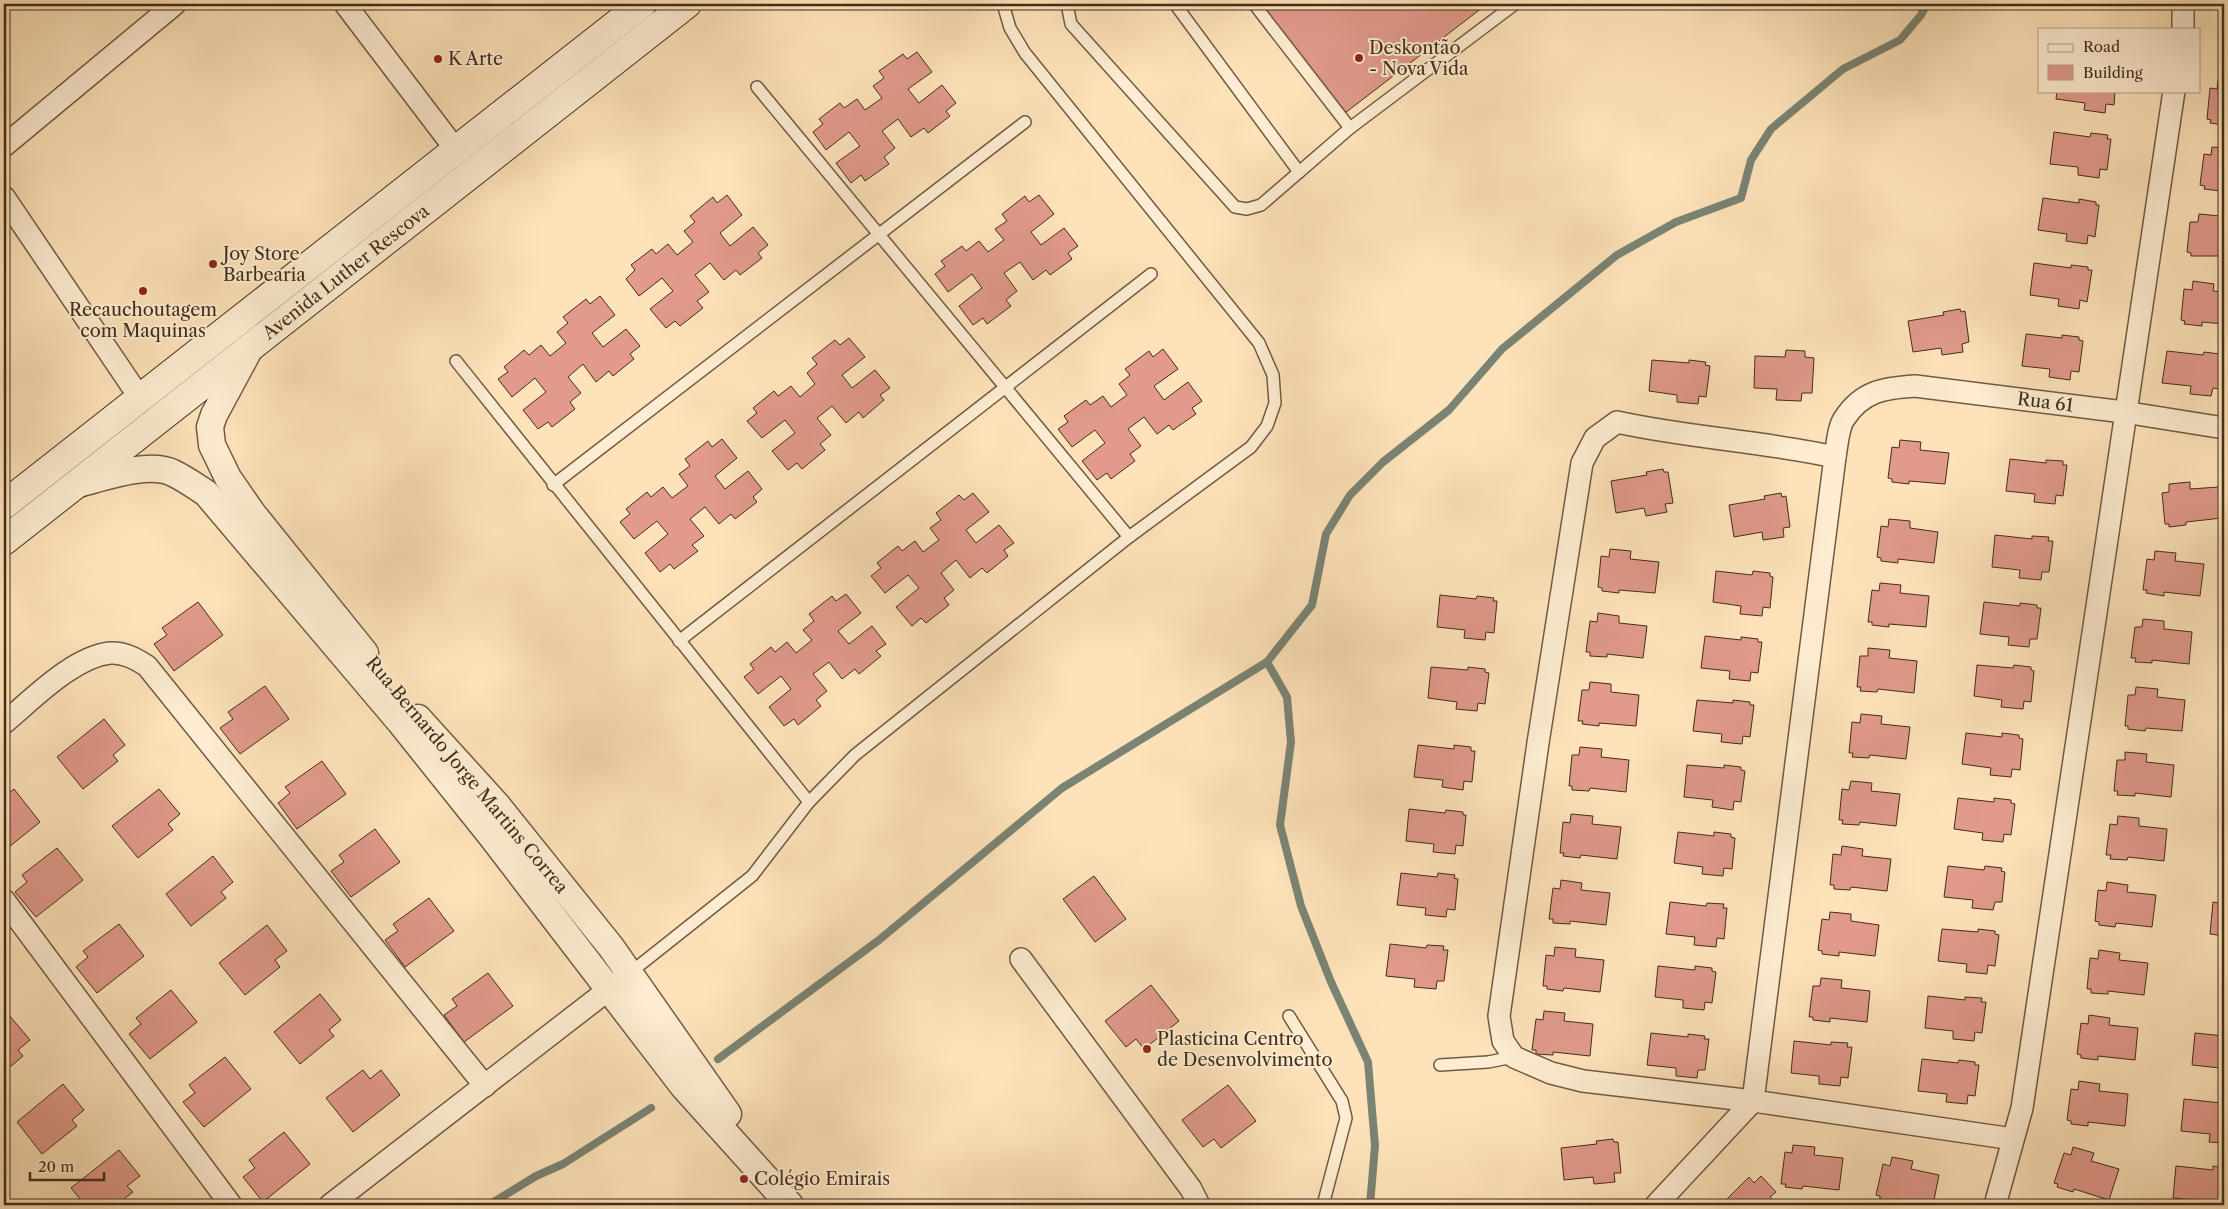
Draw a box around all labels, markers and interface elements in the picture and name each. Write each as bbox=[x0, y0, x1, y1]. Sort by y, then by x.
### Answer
legend bbox=[2038, 28, 2200, 92]
place label: Deskontão - Nova Vida bbox=[1369, 37, 1469, 80]
text: Road bbox=[2083, 37, 2120, 56]
place label: K Arte bbox=[448, 48, 503, 70]
marker: Deskontão - Nova Vida bbox=[1353, 52, 1365, 64]
marker: K Arte bbox=[432, 53, 444, 65]
text: Building bbox=[2083, 63, 2143, 82]
street label: Avenida Luther Rescova bbox=[257, 200, 434, 345]
place label: Joy Store Barbearia bbox=[220, 243, 306, 286]
marker: Joy Store Barbearia bbox=[207, 258, 219, 270]
marker: Recauchoutagem com Maquinas bbox=[137, 285, 149, 297]
place label: Recauchoutagem com Maquinas bbox=[69, 299, 217, 342]
street label: Rua 61 bbox=[2016, 388, 2075, 417]
street label: Rua Bernardo Jorge Martins Correa bbox=[361, 652, 573, 898]
place label: Plasticina Centro de Desenvolvimento bbox=[1157, 1028, 1332, 1071]
marker: Plasticina Centro de Desenvolvimento bbox=[1141, 1043, 1153, 1055]
scale bar bbox=[30, 1149, 104, 1181]
text: 20 m bbox=[38, 1157, 74, 1176]
place label: Colégio Emirais bbox=[754, 1168, 890, 1190]
marker: Colégio Emirais bbox=[738, 1173, 750, 1185]

